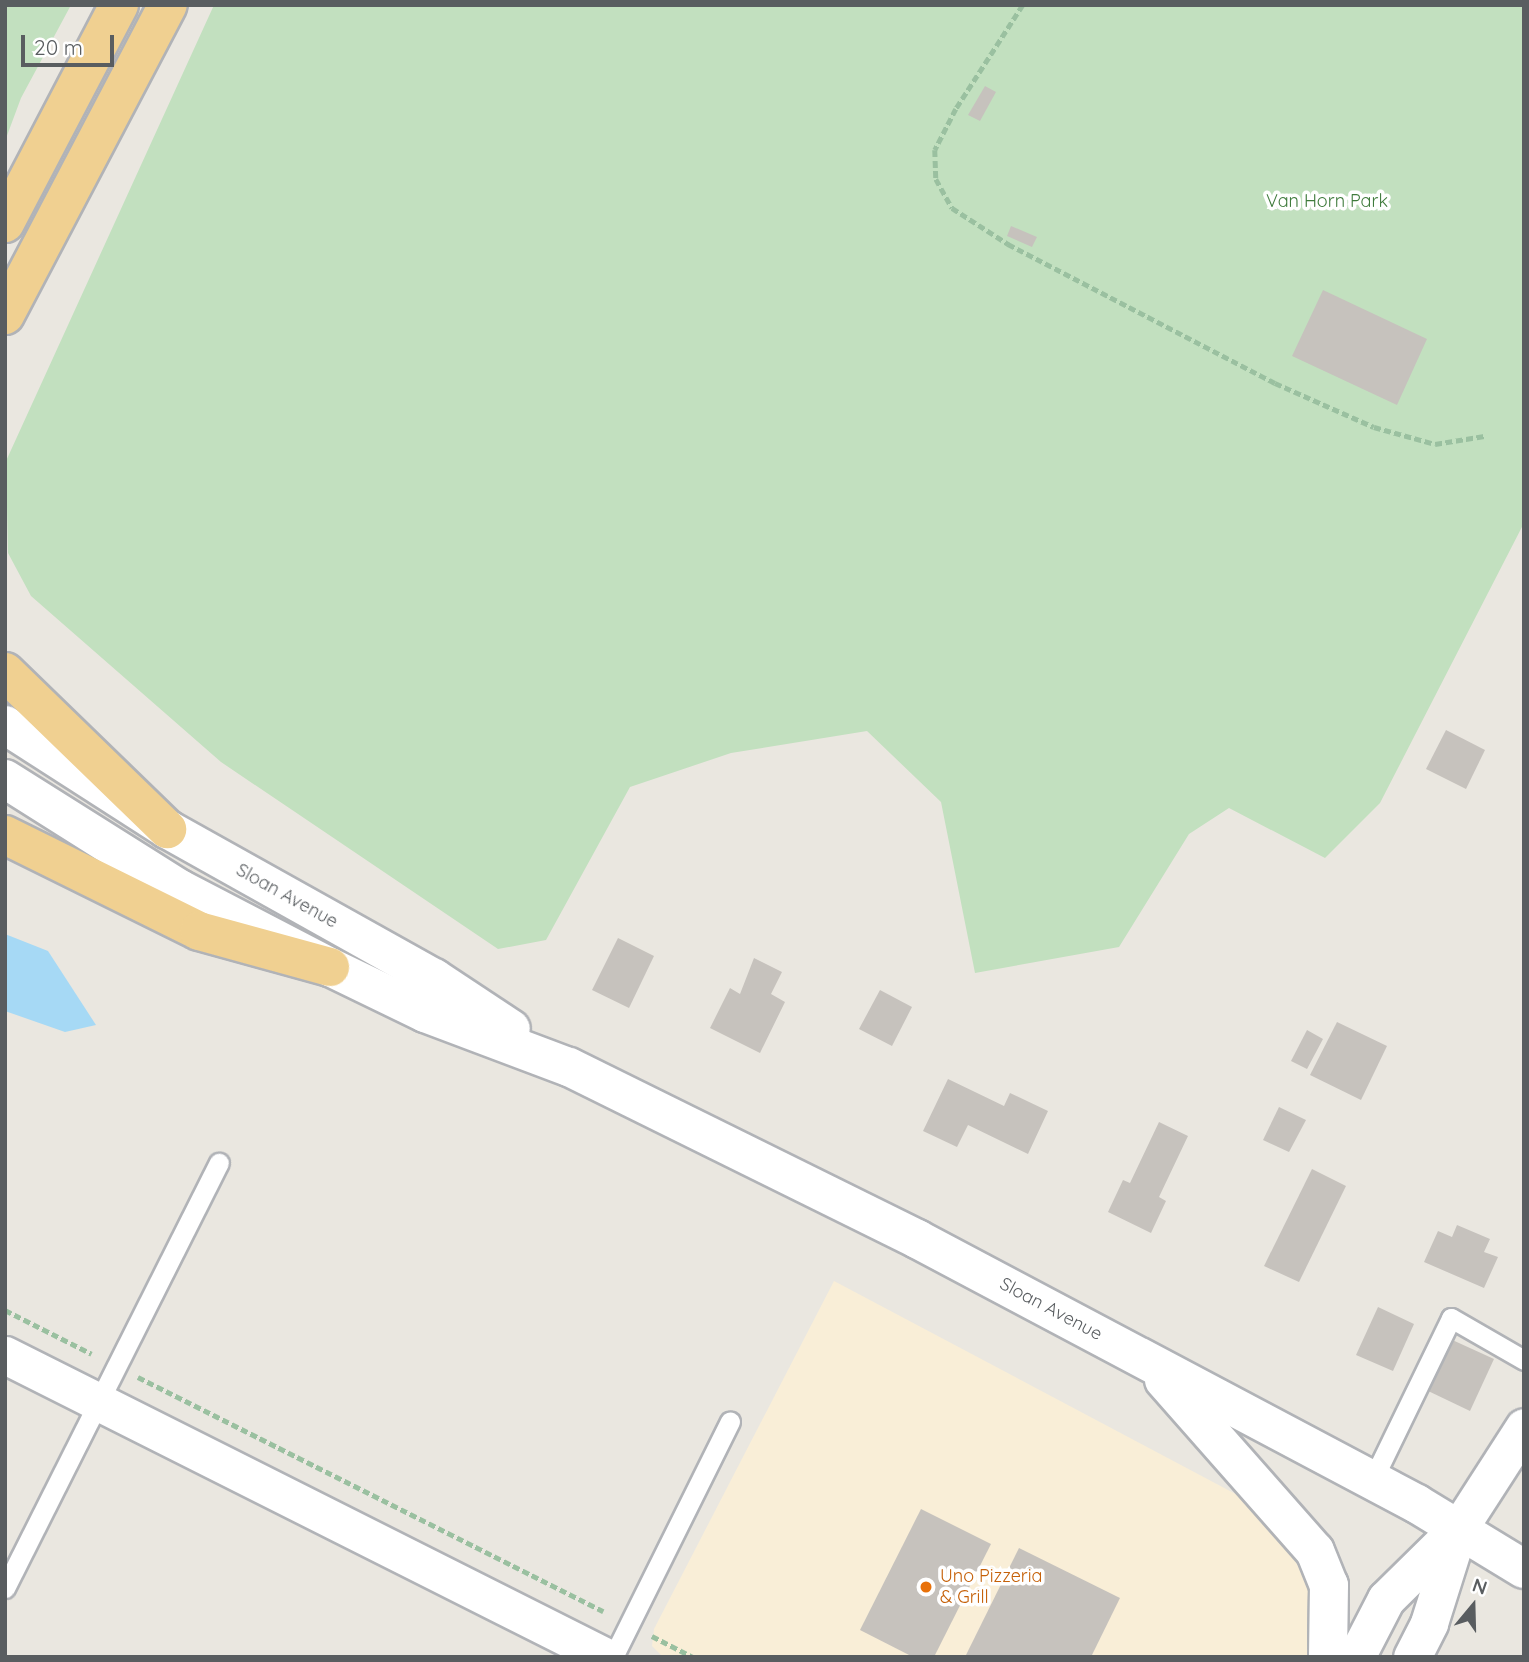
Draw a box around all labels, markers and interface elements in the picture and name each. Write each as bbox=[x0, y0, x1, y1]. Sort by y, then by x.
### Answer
scale bar bbox=[24, 21, 117, 65]
text: 20 m bbox=[34, 34, 83, 60]
park label: Van Horn Park bbox=[1266, 190, 1388, 212]
street label: Sloan Avenue bbox=[232, 859, 342, 933]
street label: Sloan Avenue bbox=[996, 1273, 1106, 1345]
place label: Uno Pizzeria & Grill bbox=[940, 1566, 1043, 1608]
north arrow bbox=[1438, 1571, 1508, 1641]
text: N bbox=[1469, 1573, 1490, 1600]
marker: Uno Pizzeria & Grill bbox=[918, 1579, 934, 1595]

